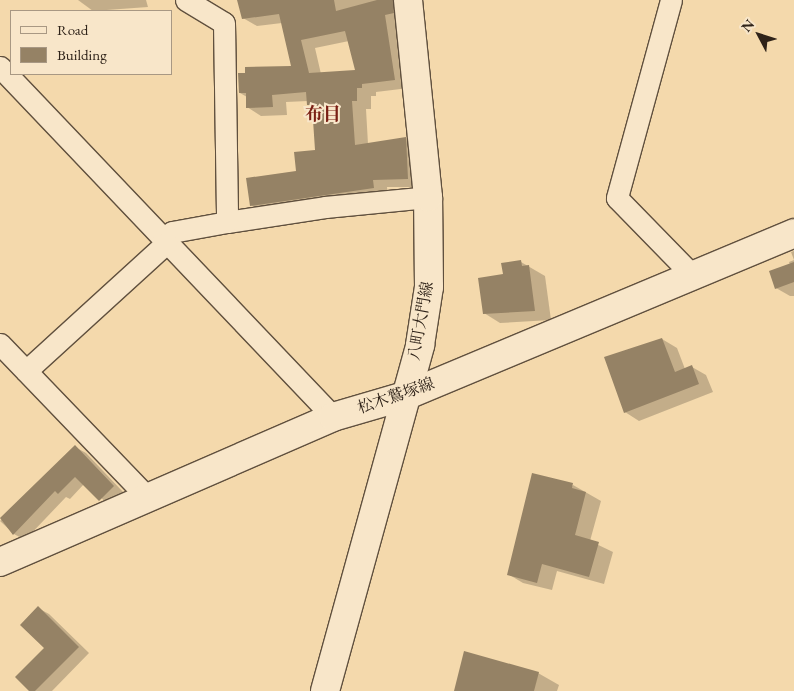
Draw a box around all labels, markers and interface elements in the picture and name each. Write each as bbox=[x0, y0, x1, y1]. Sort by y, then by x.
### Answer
legend bbox=[10, 10, 172, 75]
north arrow bbox=[734, 10, 784, 60]
text: N bbox=[737, 15, 758, 35]
text: Road bbox=[57, 20, 88, 39]
text: Building bbox=[57, 45, 107, 64]
district label: 布目 bbox=[305, 103, 341, 125]
street label: 八町大門線 bbox=[405, 280, 437, 362]
street label: 松木鷲塚線 bbox=[355, 374, 437, 418]

